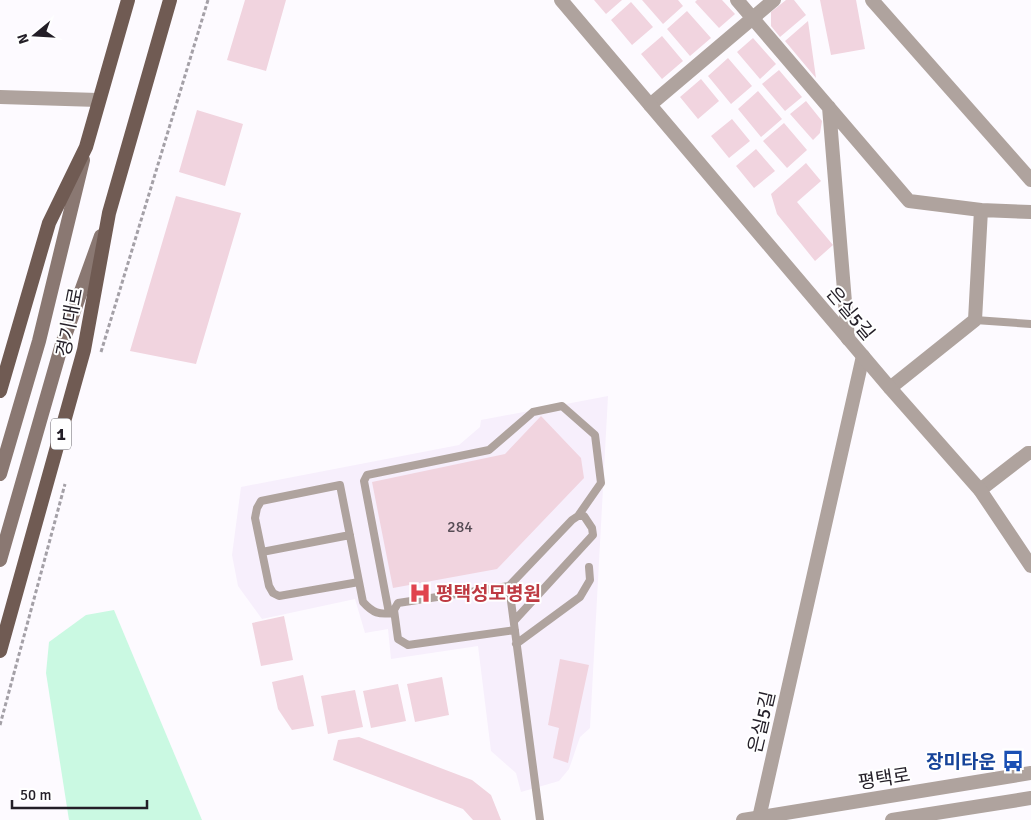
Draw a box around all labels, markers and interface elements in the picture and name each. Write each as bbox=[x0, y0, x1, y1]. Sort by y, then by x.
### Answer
north arrow bbox=[10, 10, 60, 60]
text: N bbox=[14, 32, 33, 46]
street label: 은실5길 bbox=[821, 282, 880, 345]
street label: 경기대로 bbox=[52, 286, 88, 359]
road number: 1 bbox=[51, 418, 71, 449]
house number: 284 bbox=[447, 517, 473, 537]
hospital icon: 평택성모병원 bbox=[407, 580, 433, 606]
place label: 평택성모병원 bbox=[436, 582, 541, 606]
street label: 은실5길 bbox=[743, 689, 781, 755]
bus stop icon: 장미타운 bbox=[1000, 748, 1026, 774]
place label: 장미타운 bbox=[926, 750, 996, 774]
street label: 평택로 bbox=[856, 763, 912, 795]
scale bar bbox=[12, 778, 148, 810]
text: 50 m bbox=[20, 786, 51, 804]

